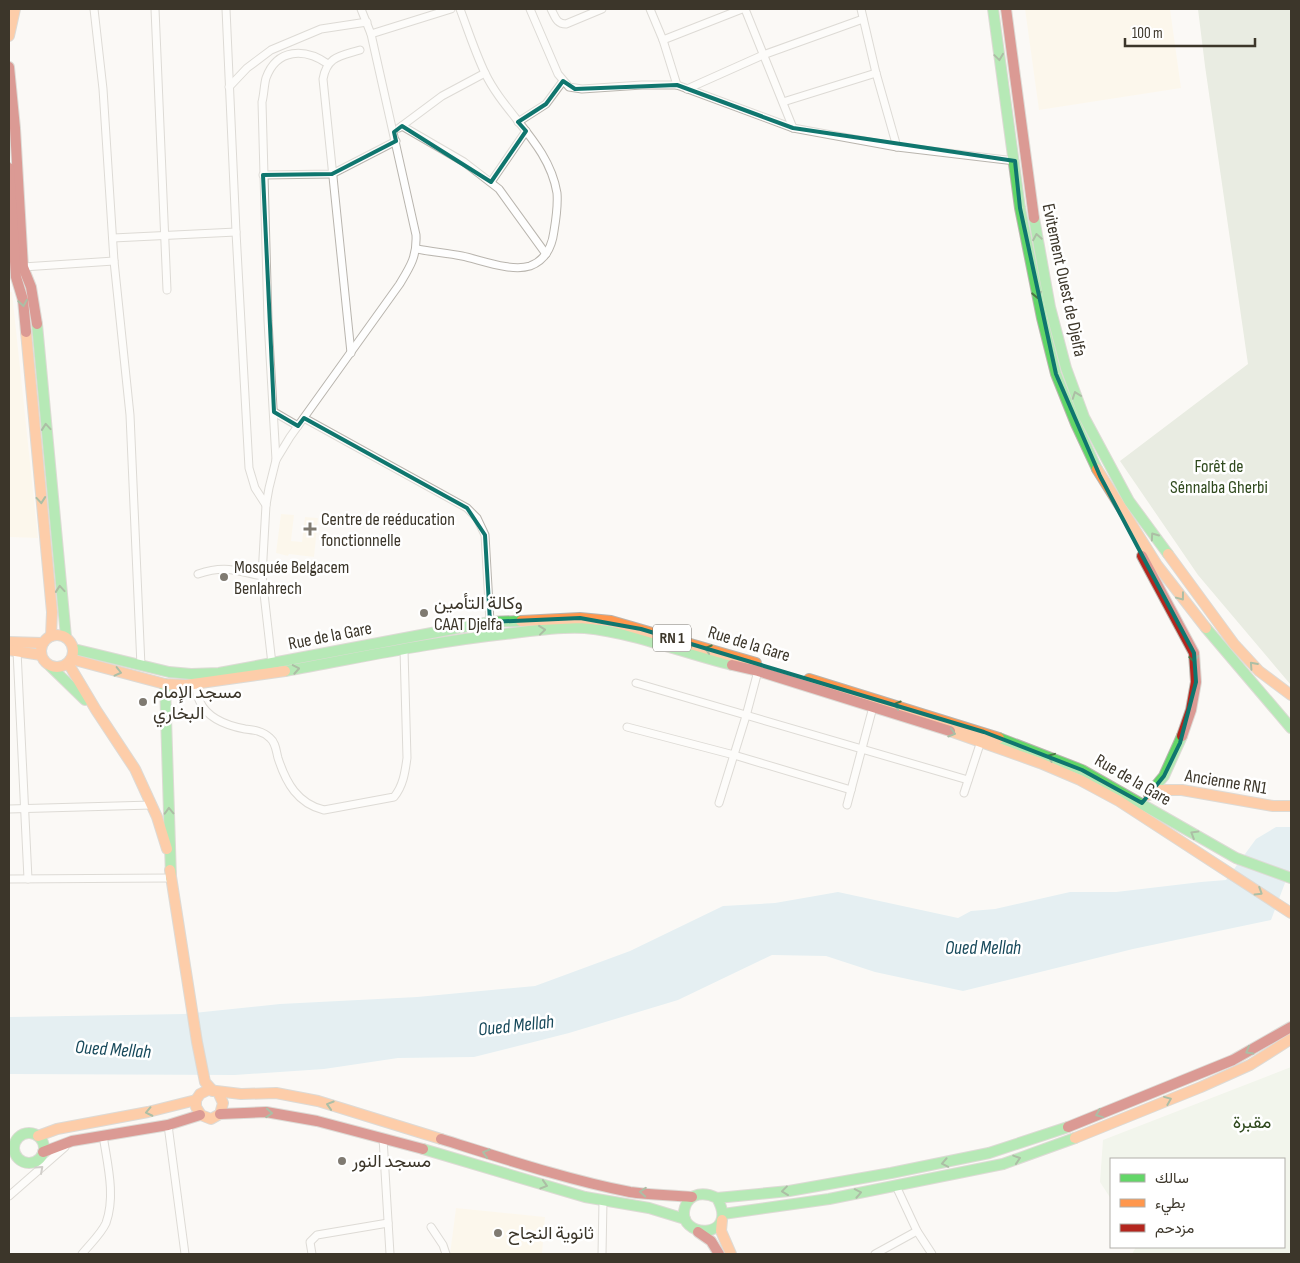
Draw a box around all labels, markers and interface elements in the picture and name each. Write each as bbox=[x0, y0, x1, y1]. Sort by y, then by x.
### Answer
scale bar bbox=[1125, 15, 1255, 47]
text: 100 m bbox=[1132, 24, 1163, 43]
one-way arrow bbox=[994, 53, 1004, 61]
street label: Evitement Ouest de Djelfa bbox=[1038, 202, 1090, 359]
one-way arrow bbox=[1033, 233, 1043, 242]
one-way arrow bbox=[1032, 291, 1042, 300]
one-way arrow bbox=[17, 299, 27, 307]
one-way arrow bbox=[1072, 391, 1082, 400]
one-way arrow bbox=[40, 422, 51, 430]
park label: Forêt de Sénnalba Gherbi bbox=[1170, 456, 1268, 498]
one-way arrow bbox=[35, 496, 46, 504]
place label: Centre de reéducation fonctionnelle bbox=[321, 509, 455, 551]
marker: Centre de reéducation fonctionnelle bbox=[303, 522, 317, 536]
one-way arrow bbox=[1151, 532, 1160, 542]
place label: Mosquée Belgacem Benlahrech bbox=[234, 557, 349, 599]
marker: Mosquée Belgacem Benlahrech bbox=[218, 571, 230, 583]
one-way arrow bbox=[55, 584, 66, 592]
one-way arrow bbox=[1175, 591, 1184, 601]
place label: وكالة التأمين CAAT Djelfa bbox=[434, 593, 523, 635]
marker: وكالة التأمين CAAT Djelfa bbox=[418, 607, 430, 619]
street label: Rue de la Gare bbox=[286, 618, 374, 654]
street label: Rue de la Gare bbox=[705, 622, 793, 666]
road number: RN 1 bbox=[653, 624, 691, 651]
one-way arrow bbox=[539, 625, 547, 636]
one-way arrow bbox=[704, 644, 713, 654]
one-way arrow bbox=[1188, 655, 1199, 663]
one-way arrow bbox=[1250, 662, 1259, 671]
one-way arrow bbox=[291, 665, 300, 675]
one-way arrow bbox=[114, 666, 123, 677]
place label: مسجد الإمام البخاري bbox=[153, 682, 242, 728]
marker: مسجد الإمام البخاري bbox=[137, 696, 149, 708]
one-way arrow bbox=[894, 701, 902, 711]
one-way arrow bbox=[948, 727, 956, 737]
street label: Rue de la Gare bbox=[1091, 750, 1175, 810]
one-way arrow bbox=[1047, 753, 1056, 763]
street label: Ancienne RN1 bbox=[1182, 765, 1269, 799]
one-way arrow bbox=[164, 807, 175, 815]
one-way arrow bbox=[1190, 831, 1199, 841]
one-way arrow bbox=[1253, 886, 1262, 896]
water label: Oued Mellah bbox=[945, 937, 1021, 960]
water label: Oued Mellah bbox=[477, 1011, 555, 1041]
water label: Oued Mellah bbox=[74, 1036, 152, 1064]
one-way arrow bbox=[1245, 1045, 1254, 1055]
one-way arrow bbox=[1163, 1096, 1172, 1106]
one-way arrow bbox=[327, 1101, 335, 1111]
one-way arrow bbox=[144, 1106, 153, 1117]
one-way arrow bbox=[265, 1108, 273, 1119]
one-way arrow bbox=[1096, 1109, 1104, 1119]
park label: مقبرة bbox=[1233, 1112, 1271, 1133]
one-way arrow bbox=[482, 1149, 490, 1159]
place label: مسجد النور bbox=[351, 1151, 431, 1172]
marker: مسجد النور bbox=[336, 1155, 348, 1167]
one-way arrow bbox=[1012, 1155, 1021, 1165]
one-way arrow bbox=[940, 1157, 949, 1167]
legend bbox=[1110, 1158, 1285, 1248]
one-way arrow bbox=[35, 1166, 44, 1175]
text: سالك bbox=[1155, 1169, 1189, 1188]
one-way arrow bbox=[540, 1180, 548, 1190]
one-way arrow bbox=[780, 1185, 788, 1196]
one-way arrow bbox=[639, 1187, 647, 1198]
one-way arrow bbox=[854, 1188, 863, 1199]
text: بطيء bbox=[1155, 1194, 1185, 1216]
text: مزدحم bbox=[1155, 1219, 1194, 1238]
place label: ثانوية النجاح bbox=[508, 1223, 594, 1245]
marker: ثانوية النجاح bbox=[492, 1227, 504, 1239]

